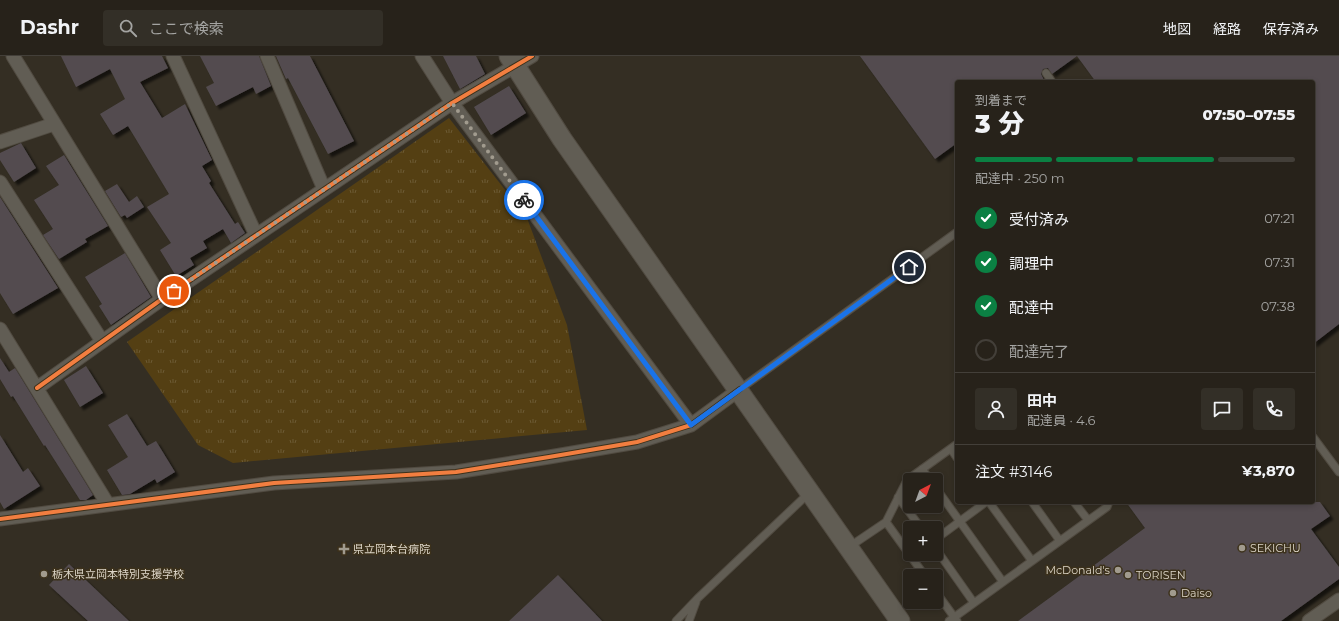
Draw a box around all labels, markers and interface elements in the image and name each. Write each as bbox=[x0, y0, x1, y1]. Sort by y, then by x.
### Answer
search box bbox=[103, 10, 383, 46]
text: Dashr bbox=[20, 16, 79, 39]
icon: search bbox=[117, 17, 139, 39]
text: ここで検索 bbox=[149, 19, 224, 38]
text: 地図 bbox=[1163, 20, 1191, 38]
text: 経路 bbox=[1213, 20, 1241, 38]
text: 保存済み bbox=[1263, 20, 1319, 38]
text: 到着まで bbox=[975, 92, 1027, 108]
text: 07:50–07:55 bbox=[1203, 105, 1295, 124]
text: 3 分 bbox=[975, 108, 1024, 140]
text: 配達中 · 250 m bbox=[975, 170, 1065, 186]
courier bbox=[504, 180, 544, 220]
icon: bike bbox=[513, 189, 535, 211]
icon: check bbox=[975, 207, 997, 229]
text: 受付済み bbox=[1009, 210, 1069, 229]
text: 07:21 bbox=[1264, 210, 1295, 226]
pin bbox=[892, 250, 926, 284]
icon: check bbox=[975, 251, 997, 273]
text: 調理中 bbox=[1009, 254, 1054, 273]
text: 07:31 bbox=[1264, 254, 1295, 270]
icon: home bbox=[898, 256, 920, 278]
pin bbox=[157, 274, 191, 308]
icon: bag bbox=[163, 280, 185, 302]
icon: check bbox=[975, 295, 997, 317]
text: 配達中 bbox=[1009, 298, 1054, 317]
text: 07:38 bbox=[1261, 298, 1295, 314]
text: 配達完了 bbox=[1009, 342, 1069, 361]
button: person bbox=[975, 388, 1017, 430]
button: chat bbox=[1201, 388, 1243, 430]
button: phone bbox=[1253, 388, 1295, 430]
text: 田中 bbox=[1027, 391, 1057, 410]
text: 配達員 · 4.6 bbox=[1027, 412, 1095, 428]
text: ¥3,870 bbox=[1242, 461, 1295, 480]
text: 注文 #3146 bbox=[975, 462, 1052, 481]
north arrow bbox=[903, 473, 943, 513]
map controls bbox=[903, 473, 943, 609]
button: + bbox=[903, 521, 943, 561]
place label: SEKICHU bbox=[1250, 541, 1301, 555]
place label: 県立岡本台病院 bbox=[353, 542, 430, 556]
marker: 県立岡本台病院 bbox=[338, 543, 350, 555]
marker: SEKICHU bbox=[1237, 543, 1247, 553]
place label: McDonald's bbox=[1045, 563, 1111, 577]
marker: McDonald's bbox=[1113, 565, 1123, 575]
place label: 栃木県立岡本特別支援学校 bbox=[52, 567, 184, 581]
place label: TORISEN bbox=[1136, 568, 1186, 582]
marker: 栃木県立岡本特別支援学校 bbox=[39, 569, 49, 579]
button: − bbox=[903, 569, 943, 609]
marker: TORISEN bbox=[1123, 570, 1133, 580]
place label: Daiso bbox=[1181, 586, 1212, 600]
marker: Daiso bbox=[1168, 588, 1178, 598]

